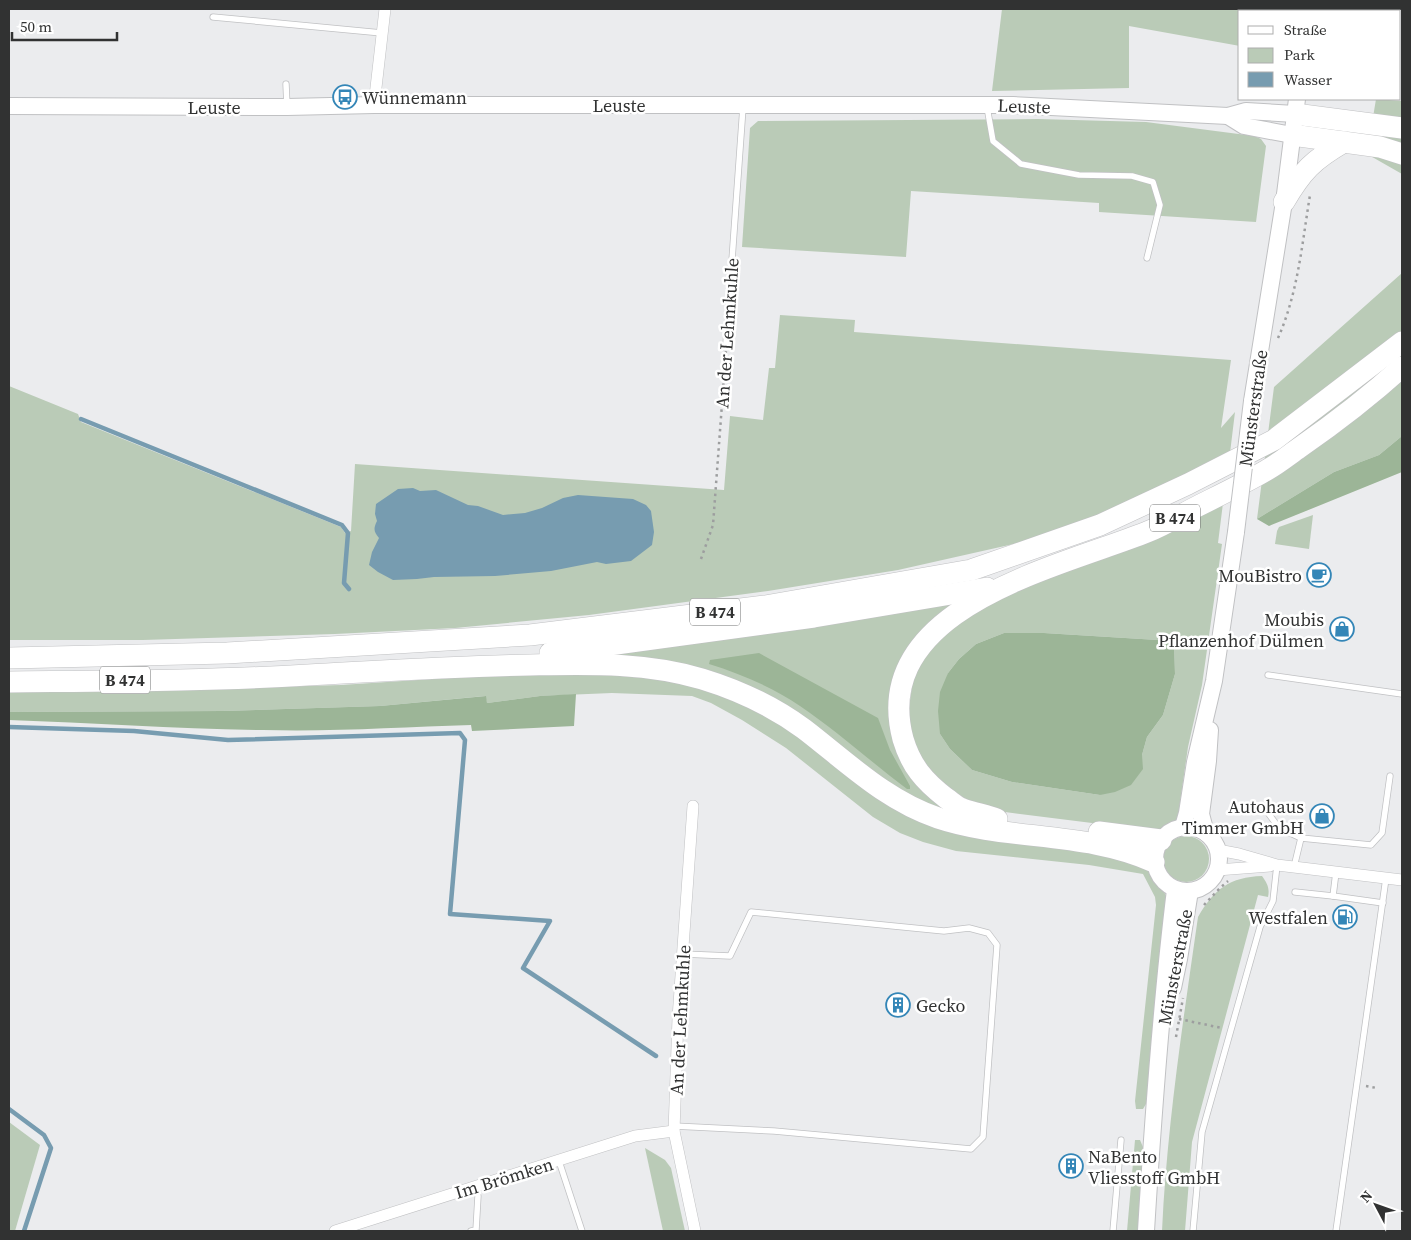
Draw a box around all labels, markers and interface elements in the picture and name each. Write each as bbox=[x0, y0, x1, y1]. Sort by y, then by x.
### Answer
scale bar bbox=[12, 10, 118, 42]
legend bbox=[1238, 10, 1401, 100]
text: 50 m bbox=[20, 16, 52, 37]
text: Straße bbox=[1284, 19, 1327, 40]
text: Park bbox=[1284, 44, 1316, 65]
text: Wasser bbox=[1284, 69, 1333, 90]
bus stop icon: Wünnemann bbox=[332, 84, 358, 110]
place label: Wünnemann bbox=[362, 85, 467, 110]
street label: Leuste bbox=[592, 93, 646, 118]
street label: Leuste bbox=[997, 93, 1051, 119]
street label: Leuste bbox=[187, 95, 241, 120]
street label: An der Lehmkuhle bbox=[709, 257, 745, 409]
street label: Münsterstraße bbox=[1232, 348, 1274, 468]
road number: B 474 bbox=[1150, 504, 1200, 532]
cafe icon: MouBistro bbox=[1306, 562, 1332, 588]
place label: MouBistro bbox=[1218, 563, 1302, 588]
road number: B 474 bbox=[690, 598, 740, 626]
place label: Moubis Pflanzenhof Dülmen bbox=[1158, 607, 1324, 653]
shop icon: Moubis Pflanzenhof Dülmen bbox=[1329, 616, 1355, 642]
road number: B 474 bbox=[100, 666, 150, 694]
place label: Autohaus Timmer GmbH bbox=[1182, 794, 1304, 840]
shop icon: Autohaus Timmer GmbH bbox=[1309, 803, 1335, 829]
fuel station icon: Westfalen bbox=[1332, 904, 1358, 930]
place label: Westfalen bbox=[1248, 905, 1328, 930]
street label: Münsterstraße bbox=[1152, 907, 1198, 1027]
street label: An der Lehmkuhle bbox=[664, 944, 696, 1096]
building icon: Gecko bbox=[885, 992, 911, 1018]
place label: Gecko bbox=[916, 993, 966, 1018]
place label: NaBento Vliesstoff GmbH bbox=[1088, 1144, 1220, 1190]
street label: Im Brömken bbox=[452, 1151, 556, 1205]
building icon: NaBento Vliesstoff GmbH bbox=[1058, 1153, 1084, 1179]
north arrow bbox=[1351, 1180, 1401, 1230]
text: N bbox=[1355, 1186, 1377, 1207]

